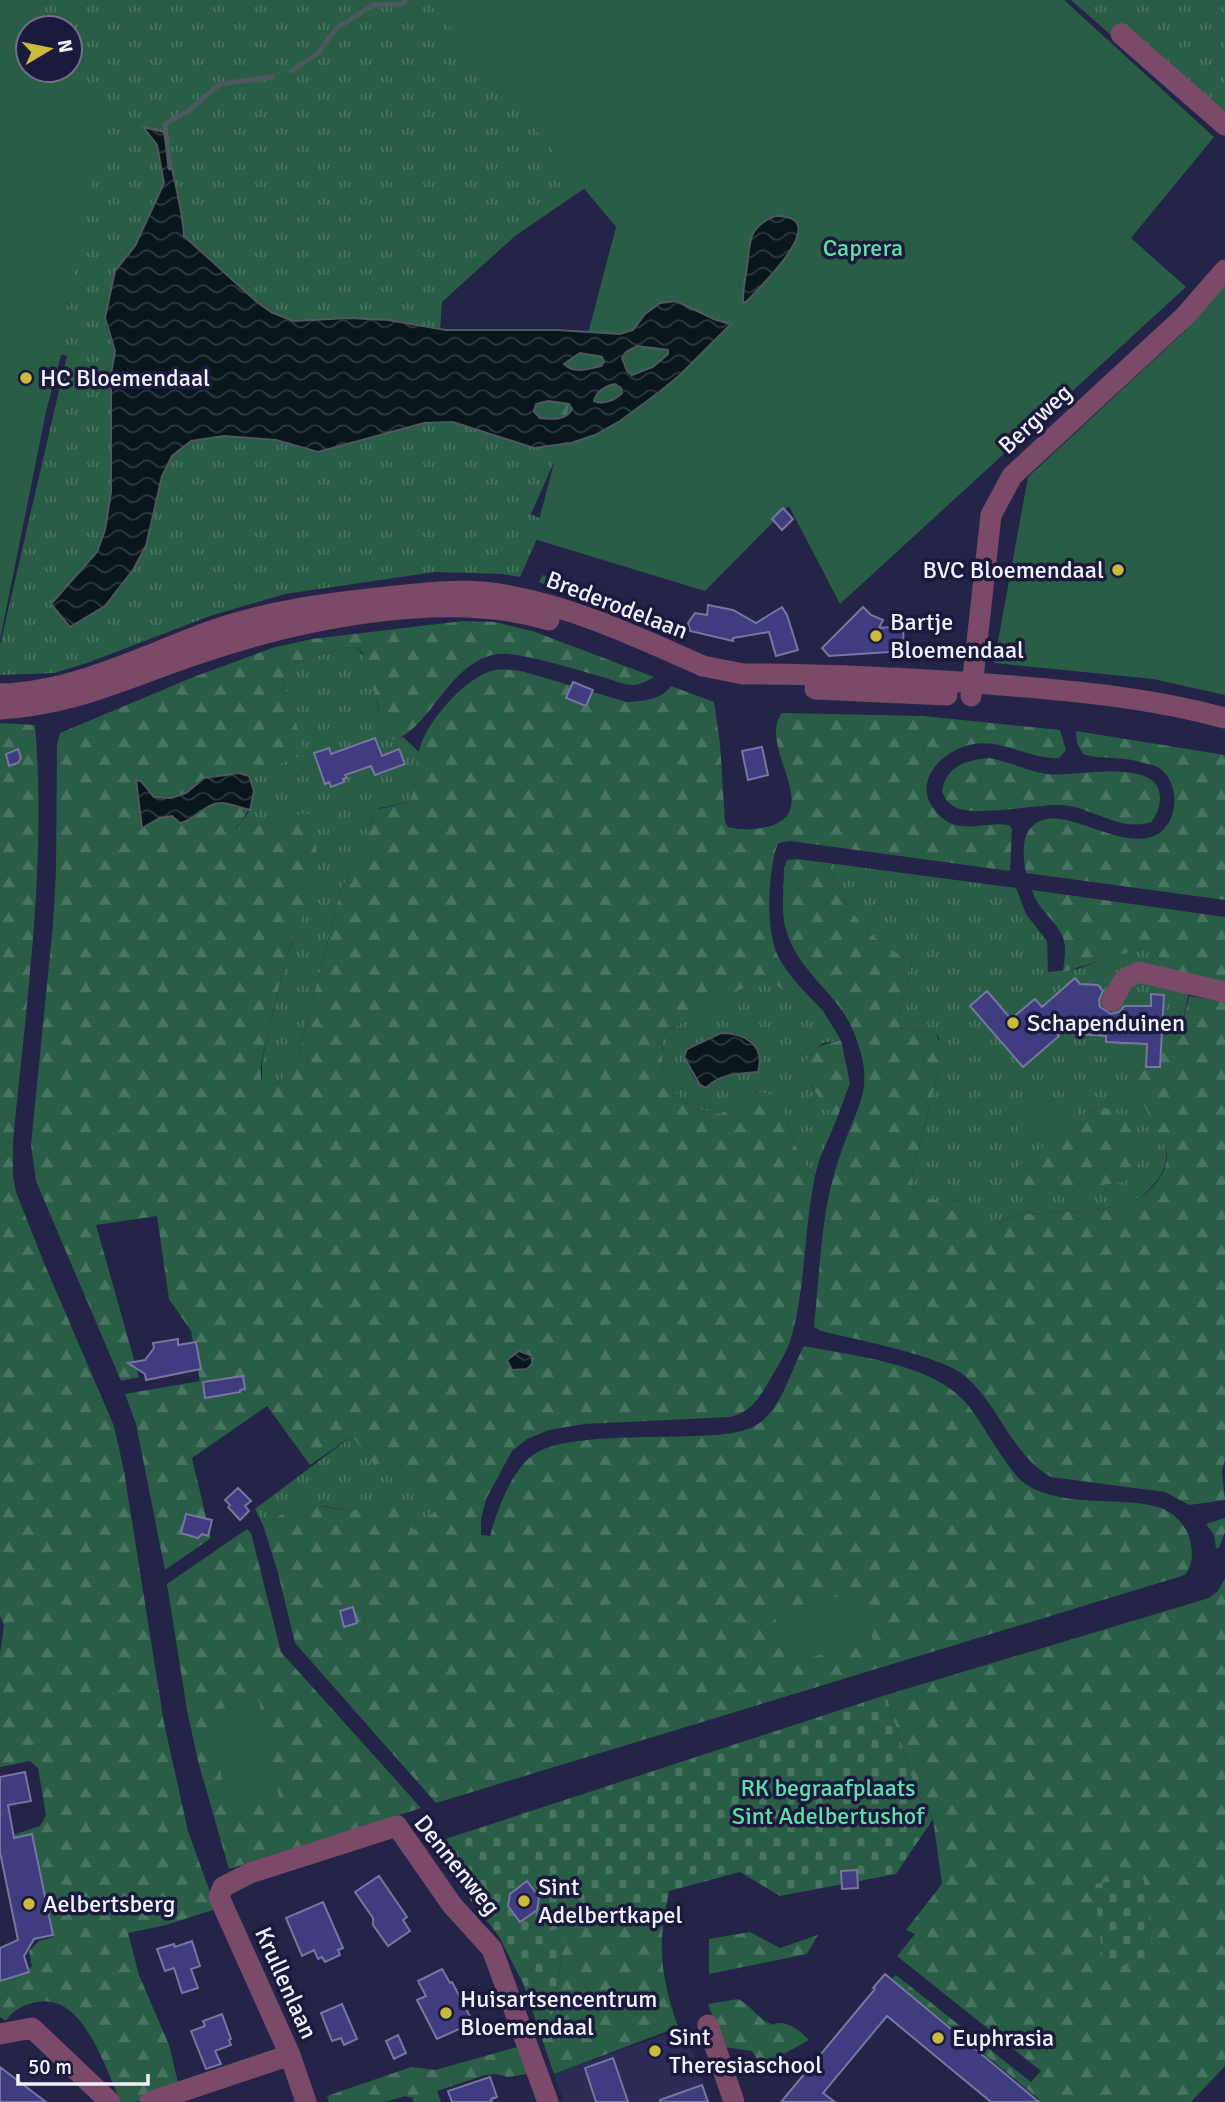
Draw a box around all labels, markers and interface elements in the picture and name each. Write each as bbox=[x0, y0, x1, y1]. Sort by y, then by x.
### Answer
north arrow bbox=[14, 14, 84, 84]
text: N bbox=[52, 38, 78, 55]
park label: Caprera bbox=[823, 233, 903, 263]
place label: HC Bloemendaal bbox=[40, 363, 210, 393]
marker: HC Bloemendaal bbox=[18, 370, 34, 386]
street label: Bergweg bbox=[992, 378, 1078, 460]
place label: BVC Bloemendaal bbox=[922, 555, 1104, 585]
marker: BVC Bloemendaal bbox=[1110, 562, 1126, 578]
street label: Brederodelaan bbox=[542, 564, 692, 646]
place label: Bartje Bloemendaal bbox=[890, 607, 1024, 665]
marker: Bartje Bloemendaal bbox=[868, 628, 884, 644]
place label: Schapenduinen bbox=[1027, 1008, 1185, 1038]
marker: Schapenduinen bbox=[1005, 1015, 1021, 1031]
park label: RK begraafplaats Sint Adelbertushof bbox=[732, 1773, 925, 1831]
street label: Dennenweg bbox=[408, 1809, 506, 1921]
place label: Sint Adelbertkapel bbox=[538, 1872, 683, 1930]
place label: Aelbertsberg bbox=[43, 1889, 175, 1919]
marker: Sint Adelbertkapel bbox=[516, 1893, 532, 1909]
marker: Aelbertsberg bbox=[21, 1896, 37, 1912]
street label: Krullenlaan bbox=[248, 1922, 324, 2044]
place label: Huisartsencentrum Bloemendaal bbox=[460, 1984, 658, 2042]
marker: Huisartsencentrum Bloemendaal bbox=[438, 2005, 454, 2021]
place label: Sint Theresiaschool bbox=[669, 2022, 822, 2080]
place label: Euphrasia bbox=[952, 2023, 1054, 2053]
marker: Euphrasia bbox=[930, 2030, 946, 2046]
scale bar bbox=[18, 2042, 147, 2086]
marker: Sint Theresiaschool bbox=[647, 2043, 663, 2059]
text: 50 m bbox=[28, 2054, 72, 2080]

